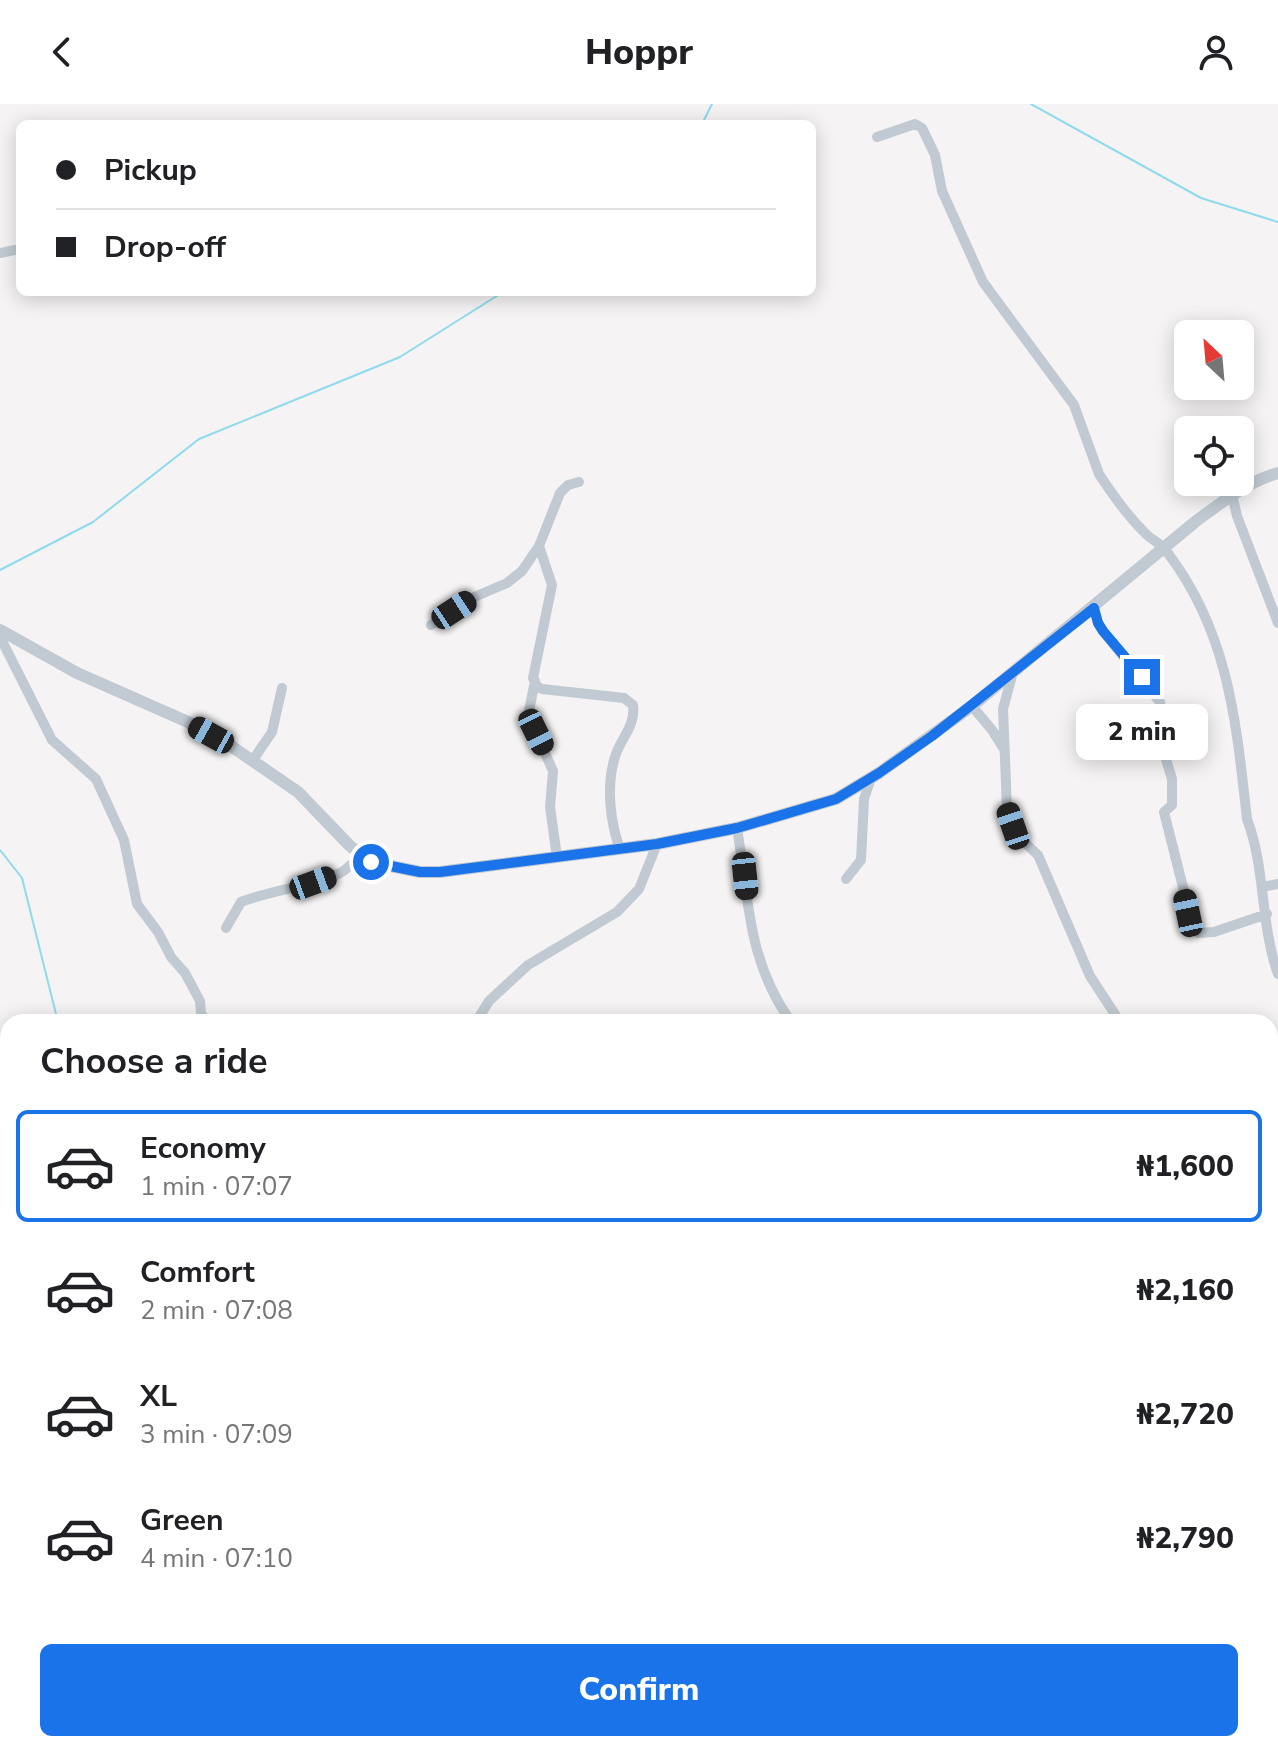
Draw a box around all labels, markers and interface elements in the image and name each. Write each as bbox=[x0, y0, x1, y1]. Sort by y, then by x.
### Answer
text: Hoppr bbox=[585, 28, 693, 77]
icon: back bbox=[40, 30, 84, 74]
icon: person bbox=[1194, 30, 1238, 74]
text: Pickup bbox=[104, 150, 197, 191]
text: Drop-off bbox=[104, 227, 226, 268]
north arrow bbox=[1174, 320, 1254, 400]
map controls bbox=[1174, 320, 1254, 496]
button: locate bbox=[1174, 416, 1254, 496]
car bbox=[427, 587, 481, 633]
route end bbox=[1124, 659, 1160, 695]
car bbox=[515, 705, 557, 759]
callout: 2 min bbox=[1076, 705, 1208, 761]
car bbox=[184, 713, 238, 757]
text: 2 min bbox=[1108, 714, 1176, 749]
car bbox=[994, 799, 1032, 853]
route start bbox=[353, 844, 389, 880]
car bbox=[731, 851, 759, 901]
car bbox=[286, 864, 340, 902]
car bbox=[1171, 887, 1205, 939]
text: Choose a ride bbox=[40, 1037, 268, 1086]
text: Economy bbox=[140, 1128, 266, 1169]
icon: car bbox=[44, 1130, 116, 1202]
text: ₦1,600 bbox=[1136, 1146, 1234, 1187]
text: 1 min · 07:07 bbox=[140, 1169, 293, 1204]
text: Comfort bbox=[140, 1252, 255, 1293]
icon: car bbox=[44, 1254, 116, 1326]
text: ₦2,160 bbox=[1136, 1270, 1234, 1311]
text: 2 min · 07:08 bbox=[140, 1293, 293, 1328]
text: XL bbox=[140, 1376, 177, 1417]
icon: car bbox=[44, 1378, 116, 1450]
text: ₦2,720 bbox=[1136, 1394, 1234, 1435]
text: 3 min · 07:09 bbox=[140, 1417, 293, 1452]
text: Green bbox=[140, 1500, 224, 1541]
icon: car bbox=[44, 1502, 116, 1574]
text: ₦2,790 bbox=[1136, 1518, 1234, 1559]
text: 4 min · 07:10 bbox=[140, 1541, 293, 1576]
button: Confirm bbox=[40, 1644, 1238, 1736]

